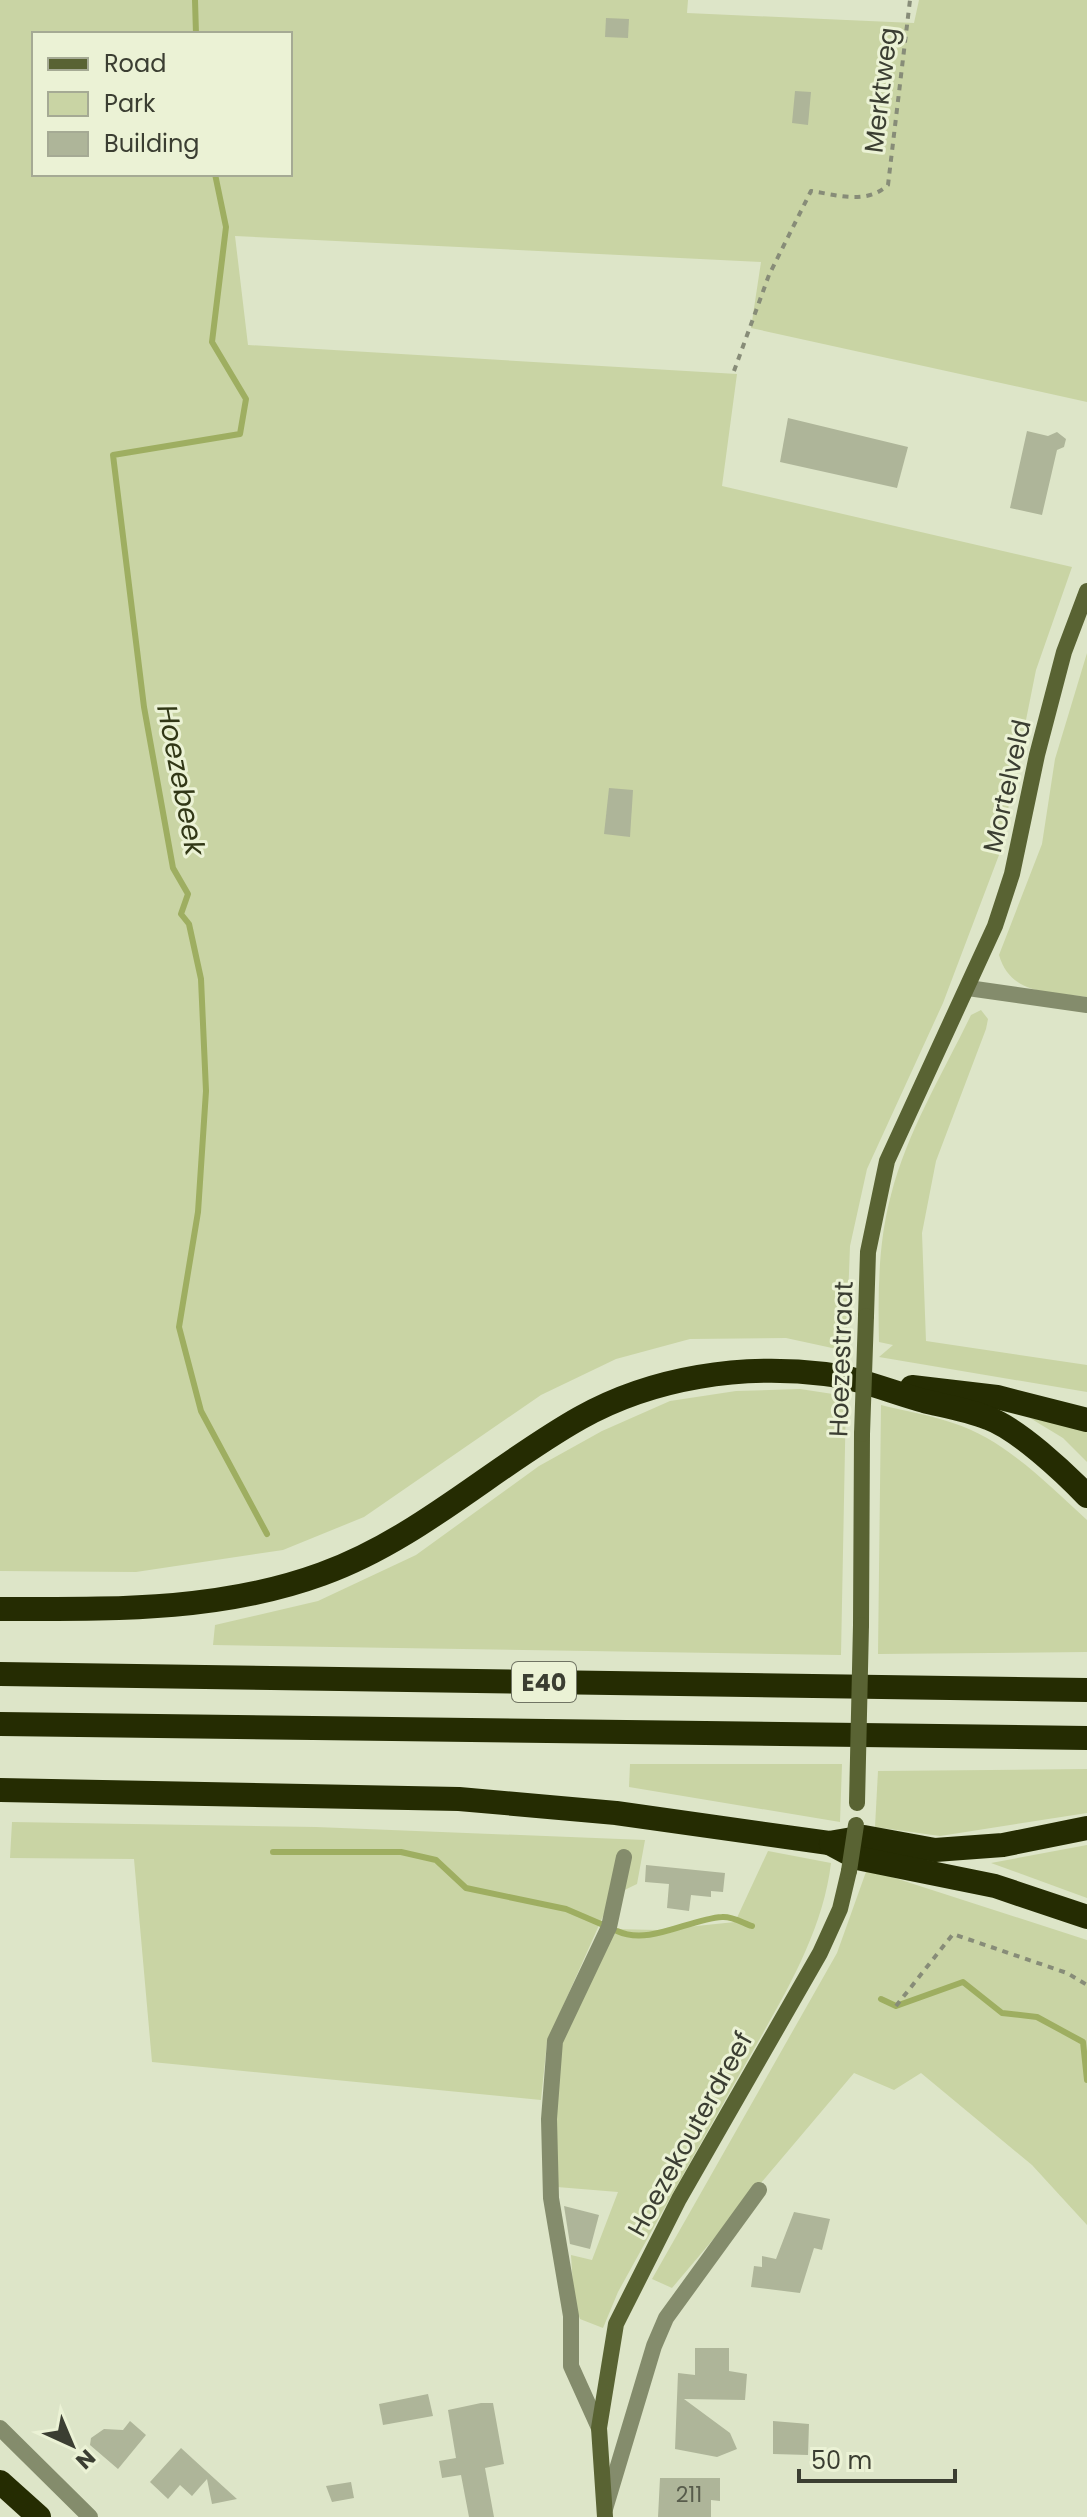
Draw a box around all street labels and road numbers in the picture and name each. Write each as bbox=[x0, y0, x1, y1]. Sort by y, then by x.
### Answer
street label: Merktweg bbox=[855, 25, 907, 155]
street label: Mortelveld bbox=[974, 716, 1040, 856]
street label: Hoezestraat bbox=[820, 1280, 862, 1438]
road number: E40 bbox=[512, 1662, 576, 1702]
street label: Hoezekouterdreef bbox=[619, 2025, 761, 2243]

